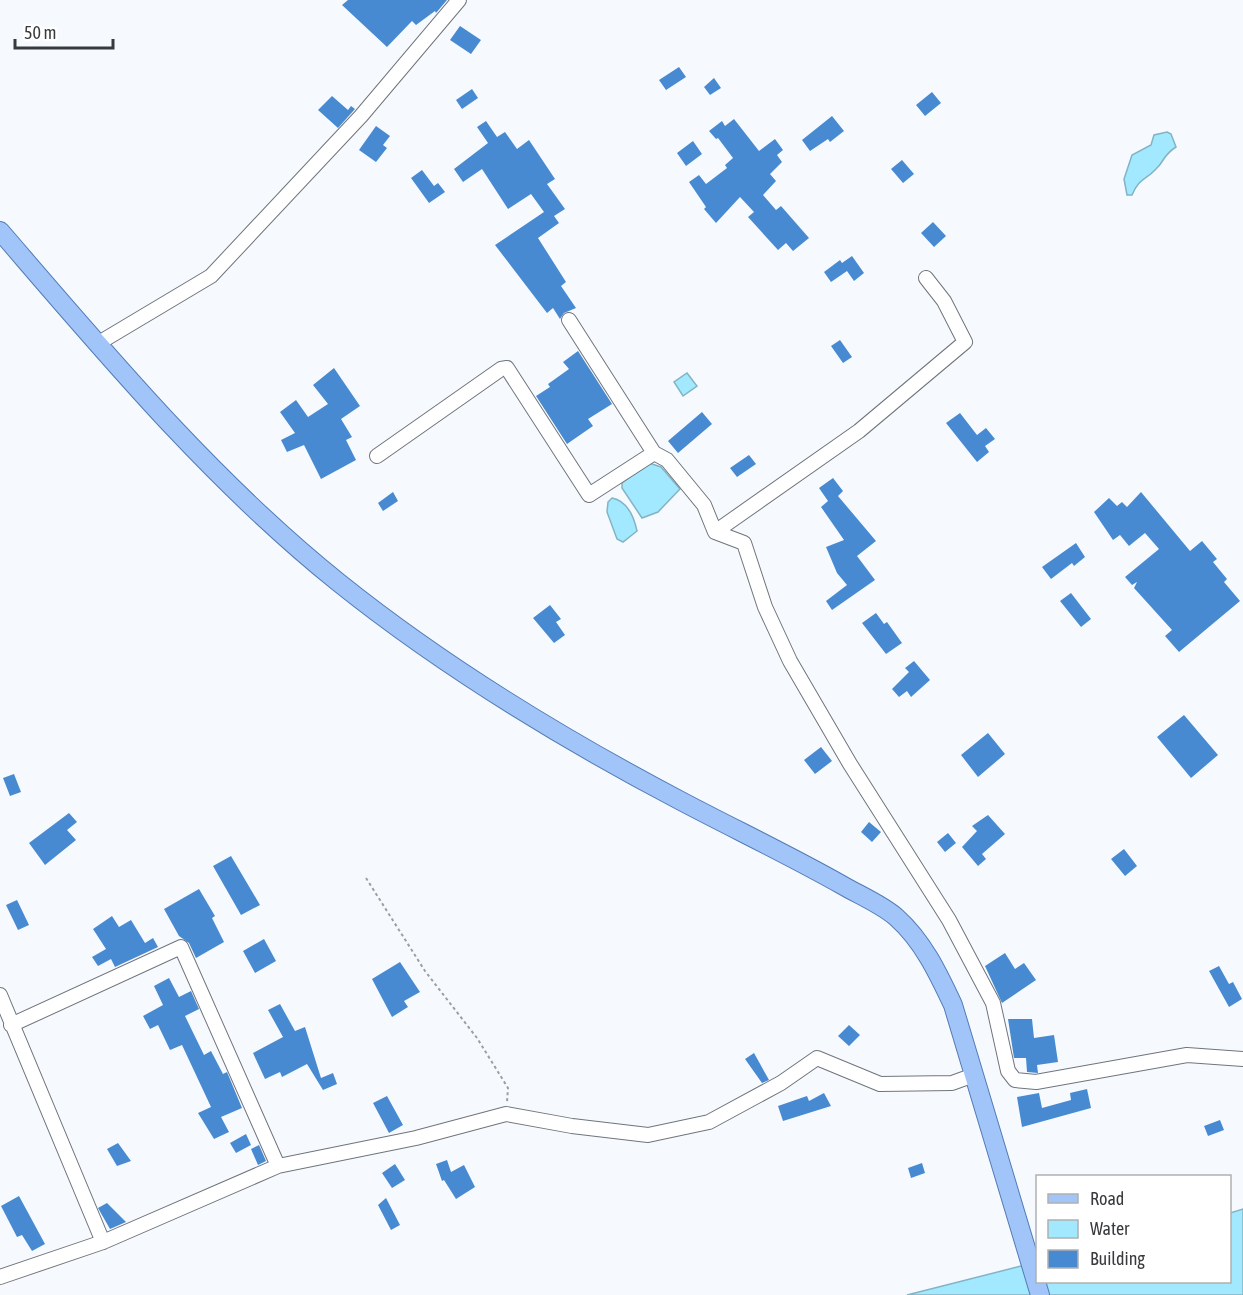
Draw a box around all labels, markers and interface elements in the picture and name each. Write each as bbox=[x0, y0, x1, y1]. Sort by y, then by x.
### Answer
scale bar bbox=[15, 12, 112, 50]
text: 50 m bbox=[24, 22, 56, 43]
legend bbox=[1036, 1175, 1231, 1283]
text: Road bbox=[1090, 1188, 1124, 1209]
text: Water bbox=[1090, 1218, 1130, 1239]
text: Building bbox=[1090, 1248, 1145, 1269]

